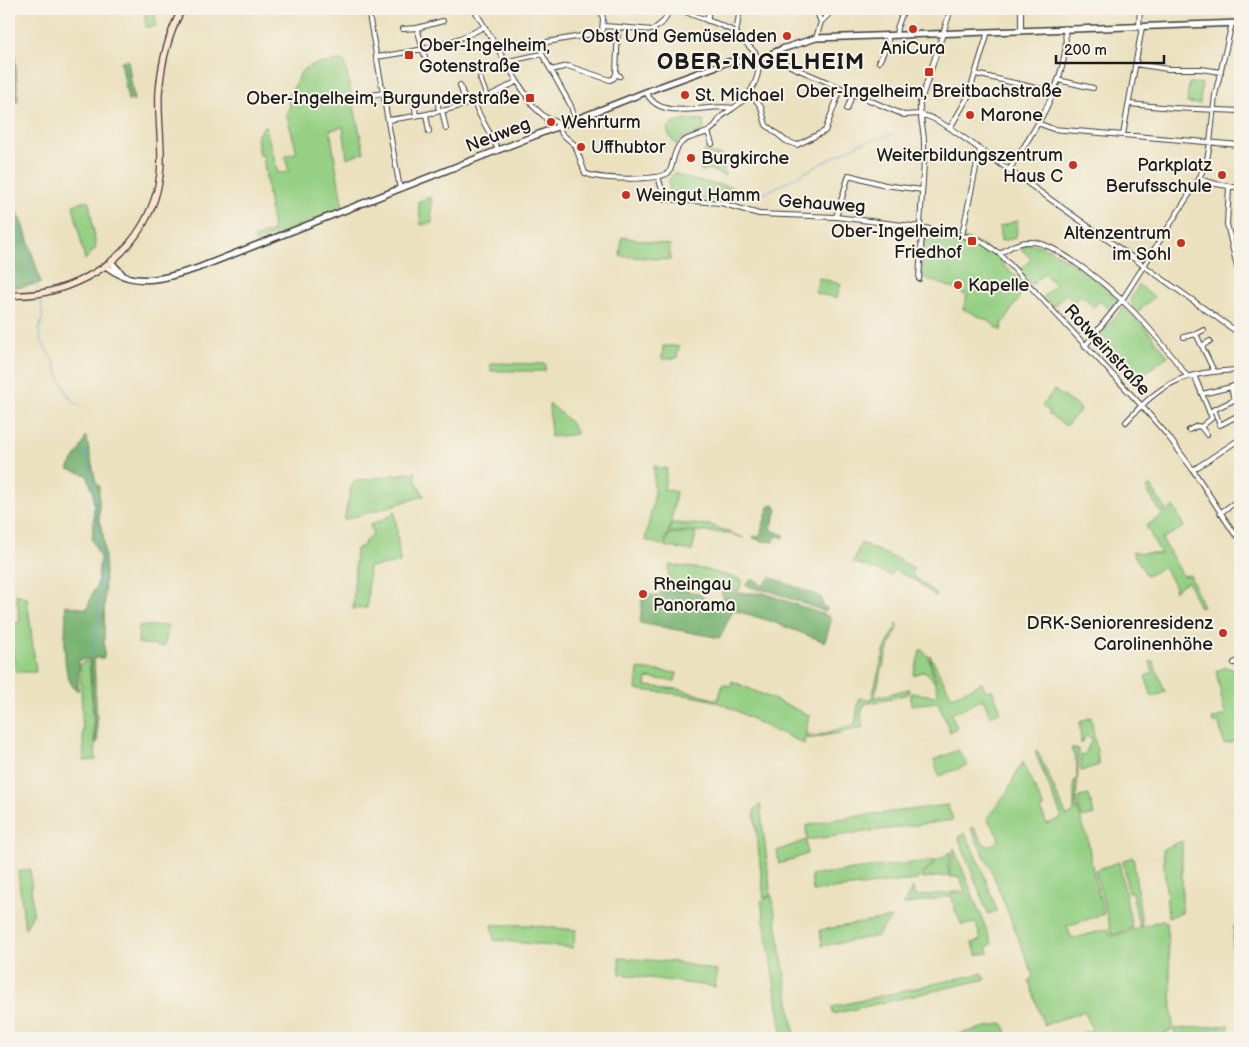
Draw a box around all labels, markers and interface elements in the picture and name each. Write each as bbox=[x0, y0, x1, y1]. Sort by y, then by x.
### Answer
marker: AniCura bbox=[907, 23, 919, 35]
place label: Obst Und Gemüseladen bbox=[581, 26, 777, 47]
marker: Obst Und Gemüseladen bbox=[781, 30, 793, 42]
scale bar bbox=[1056, 32, 1164, 64]
place label: Ober-Ingelheim, Gotenstraße bbox=[419, 35, 550, 77]
place label: AniCura bbox=[881, 38, 945, 59]
text: 200 m bbox=[1064, 41, 1107, 60]
marker: Ober-Ingelheim, Gotenstraße bbox=[403, 49, 415, 61]
district label: OBER-INGELHEIM bbox=[657, 49, 865, 76]
marker: Ober-Ingelheim, Breitbachstraße bbox=[923, 66, 935, 78]
place label: Ober-Ingelheim, Breitbachstraße bbox=[796, 81, 1062, 102]
place label: St. Michael bbox=[695, 85, 784, 106]
place label: Ober-Ingelheim, Burgunderstraße bbox=[246, 88, 520, 109]
marker: St. Michael bbox=[679, 89, 691, 101]
marker: Ober-Ingelheim, Burgunderstraße bbox=[524, 92, 536, 104]
place label: Marone bbox=[980, 105, 1043, 126]
marker: Marone bbox=[964, 109, 976, 121]
place label: Wehrturm bbox=[561, 112, 641, 133]
street label: Neuweg bbox=[463, 113, 533, 157]
marker: Wehrturm bbox=[545, 116, 557, 128]
place label: Uffhubtor bbox=[591, 137, 666, 158]
marker: Uffhubtor bbox=[575, 141, 587, 153]
place label: Weiterbildungszentrum Haus C bbox=[876, 145, 1063, 187]
place label: Burgkirche bbox=[701, 148, 790, 169]
marker: Burgkirche bbox=[685, 152, 697, 164]
place label: Parkplatz Berufsschule bbox=[1106, 155, 1212, 197]
marker: Weiterbildungszentrum Haus C bbox=[1067, 159, 1079, 171]
marker: Parkplatz Berufsschule bbox=[1216, 169, 1228, 181]
place label: Weingut Hamm bbox=[636, 185, 760, 206]
marker: Weingut Hamm bbox=[620, 189, 632, 201]
street label: Gehauweg bbox=[778, 190, 866, 218]
place label: Ober-Ingelheim, Friedhof bbox=[831, 221, 962, 263]
place label: Altenzentrum im Sohl bbox=[1064, 223, 1171, 265]
marker: Ober-Ingelheim, Friedhof bbox=[966, 235, 978, 247]
marker: Altenzentrum im Sohl bbox=[1175, 237, 1187, 249]
place label: Kapelle bbox=[968, 275, 1030, 296]
marker: Kapelle bbox=[952, 279, 964, 291]
street label: Rotweinstraße bbox=[1059, 300, 1155, 400]
place label: Rheingau Panorama bbox=[653, 574, 736, 616]
marker: Rheingau Panorama bbox=[637, 588, 649, 600]
place label: DRK-Seniorenresidenz Carolinenhöhe bbox=[1026, 613, 1213, 655]
marker: DRK-Seniorenresidenz Carolinenhöhe bbox=[1217, 627, 1229, 639]

